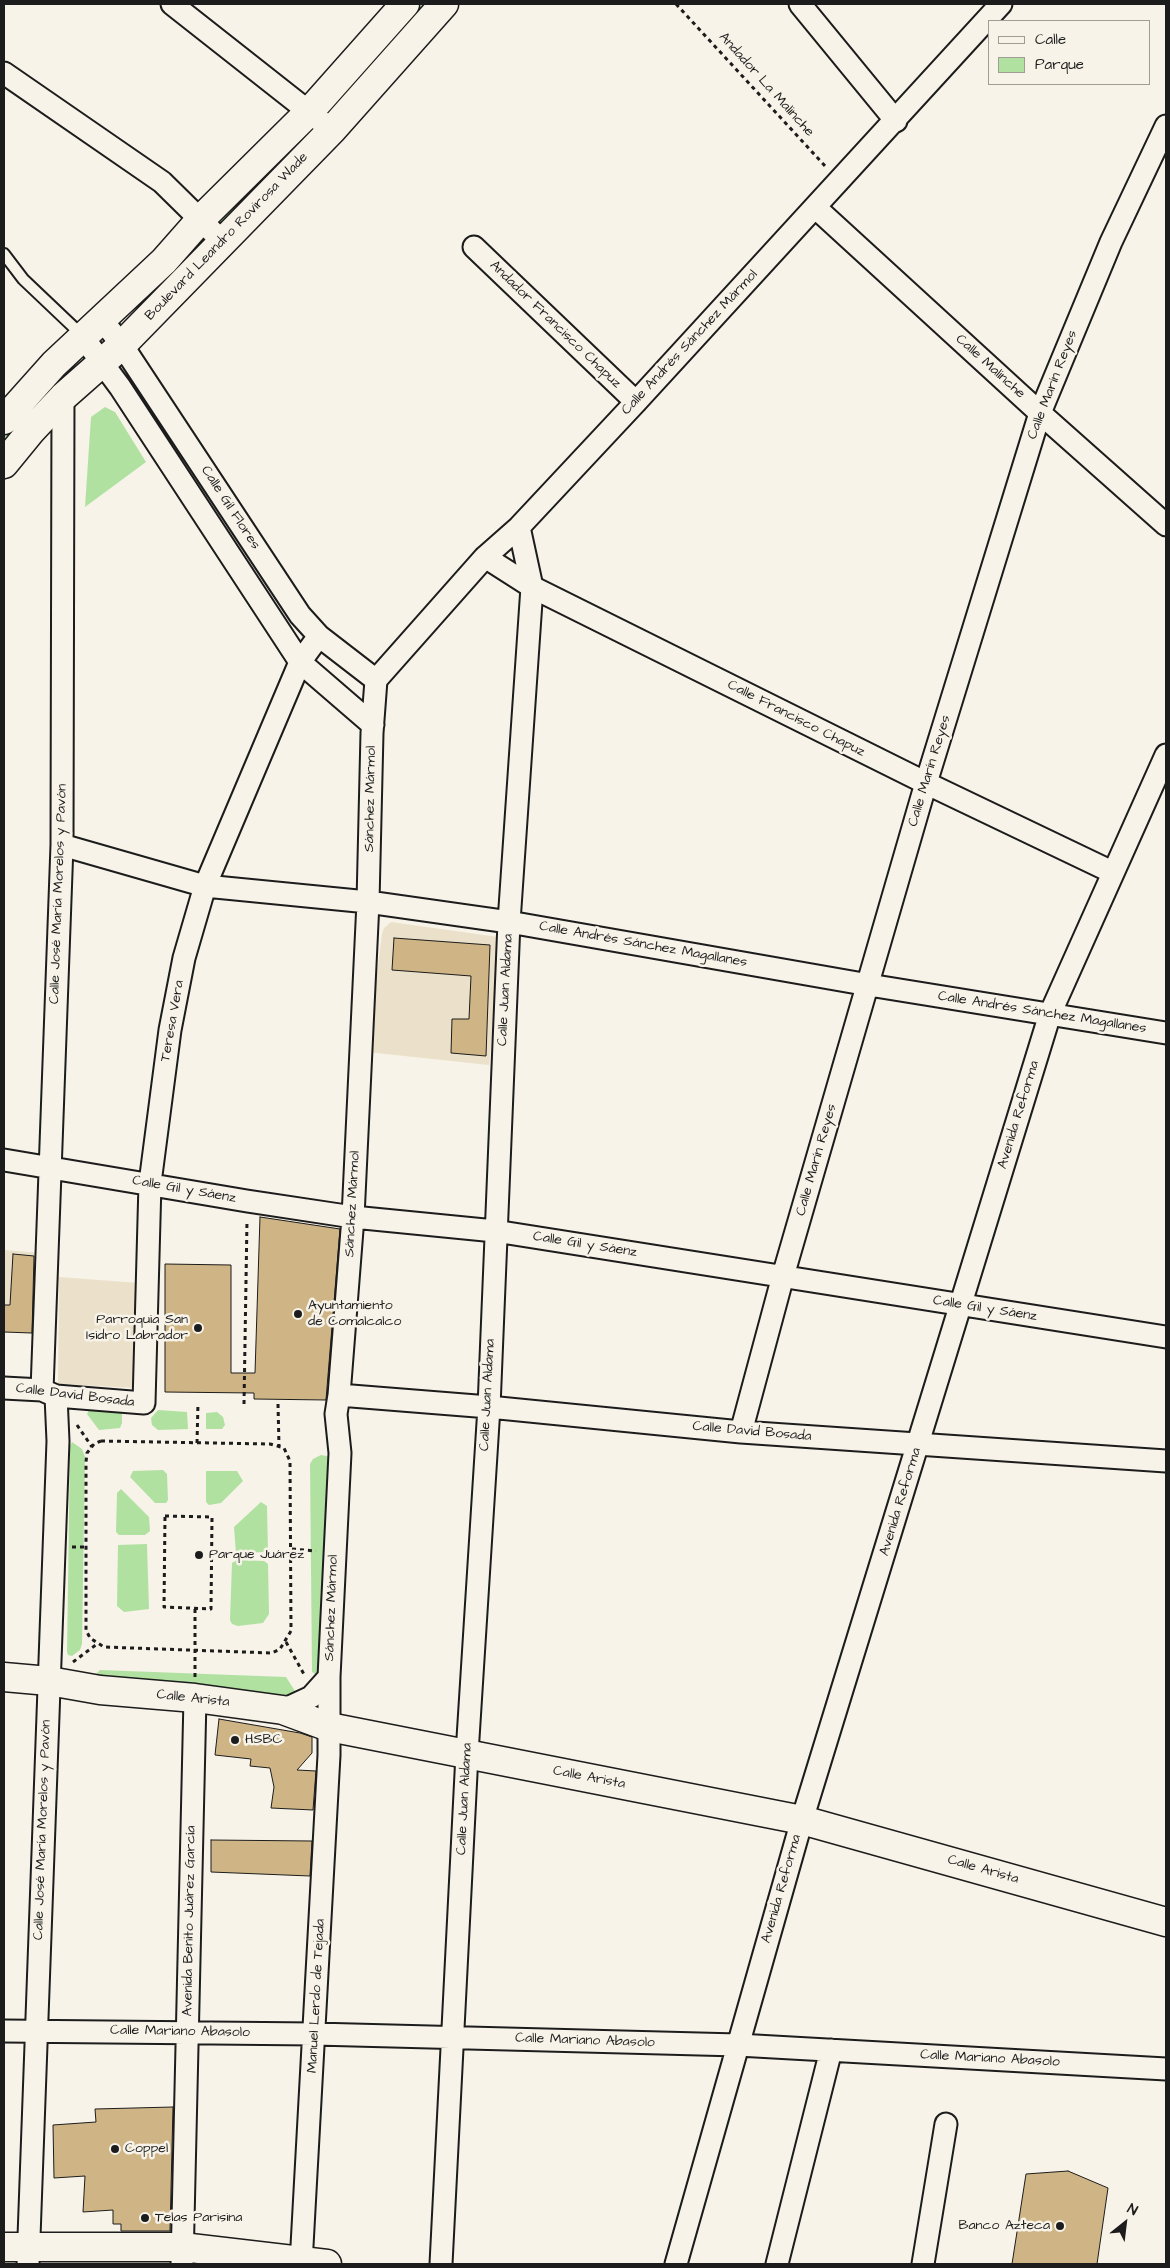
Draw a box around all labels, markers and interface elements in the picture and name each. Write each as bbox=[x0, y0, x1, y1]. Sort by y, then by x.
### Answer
legend bbox=[988, 20, 1150, 85]
street label: Andador La Malinche bbox=[715, 29, 817, 141]
text: Calle bbox=[1035, 29, 1066, 50]
text: Parque bbox=[1035, 54, 1084, 75]
street label: Boulevard Leandro Rovirosa Wade bbox=[142, 150, 312, 324]
street label: Andador Francisco Chapuz bbox=[486, 258, 624, 392]
street label: Calle Andrés Sánchez Mármol bbox=[618, 267, 762, 419]
street label: Calle Marín Reyes bbox=[1024, 328, 1082, 442]
street label: Calle Malinche bbox=[952, 331, 1028, 403]
street label: Calle Gil Flores bbox=[197, 463, 263, 553]
street label: Calle Francisco Chapuz bbox=[724, 677, 868, 761]
street label: Calle Marín Reyes bbox=[905, 713, 955, 829]
street label: Sánchez Mármol bbox=[362, 746, 380, 852]
street label: Calle José María Morelos y Pavón bbox=[47, 784, 71, 1004]
street label: Calle Andrés Sánchez Magallanes bbox=[538, 918, 748, 972]
street label: Calle Juan Aldama bbox=[495, 933, 517, 1047]
street label: Teresa Vera bbox=[158, 979, 188, 1063]
street label: Calle Andrés Sánchez Magallanes bbox=[937, 988, 1147, 1038]
street label: Avenida Reforma bbox=[995, 1059, 1043, 1171]
street label: Calle Marín Reyes bbox=[793, 1102, 841, 1218]
street label: Sánchez Mármol bbox=[342, 1150, 364, 1258]
street label: Calle Gil y Sáenz bbox=[131, 1173, 237, 1207]
street label: Calle Gil y Sáenz bbox=[532, 1228, 638, 1262]
street label: Calle Gil y Sáenz bbox=[932, 1292, 1038, 1326]
place label: Ayuntamiento de Comalcalco bbox=[308, 1298, 401, 1330]
marker: Ayuntamiento de Comalcalco bbox=[292, 1308, 304, 1320]
place label: Parroquia San Isidro Labrador bbox=[86, 1312, 188, 1344]
marker: Parroquia San Isidro Labrador bbox=[192, 1322, 204, 1334]
street label: Calle Juan Aldama bbox=[477, 1338, 499, 1452]
street label: Calle David Bosada bbox=[15, 1380, 135, 1412]
street label: Calle David Bosada bbox=[692, 1418, 812, 1446]
street label: Avenida Reforma bbox=[877, 1446, 925, 1558]
place label: Parque Juárez bbox=[209, 1547, 304, 1563]
marker: Parque Juárez bbox=[193, 1549, 205, 1561]
street label: Sánchez Mármol bbox=[322, 1555, 342, 1661]
street label: Calle Arista bbox=[156, 1687, 230, 1711]
street label: Calle José María Morelos y Pavón bbox=[31, 1720, 55, 1940]
place label: HSBC bbox=[245, 1732, 282, 1748]
marker: HSBC bbox=[229, 1734, 241, 1746]
street label: Calle Juan Aldama bbox=[454, 1742, 476, 1856]
street label: Calle Arista bbox=[551, 1763, 627, 1793]
street label: Avenida Benito Juárez García bbox=[180, 1825, 200, 2017]
street label: Avenida Reforma bbox=[758, 1833, 806, 1945]
street label: Calle Arista bbox=[945, 1852, 1021, 1888]
street label: Manuel Lerdo de Tejada bbox=[305, 1918, 329, 2074]
street label: Calle Mariano Abasolo bbox=[110, 2022, 250, 2042]
street label: Calle Mariano Abasolo bbox=[515, 2030, 655, 2052]
street label: Calle Mariano Abasolo bbox=[920, 2047, 1060, 2071]
place label: Coppel bbox=[125, 2141, 168, 2157]
marker: Coppel bbox=[109, 2143, 121, 2155]
north arrow bbox=[1100, 2198, 1150, 2248]
text: N bbox=[1124, 2199, 1141, 2221]
place label: Telas Parisina bbox=[155, 2210, 242, 2226]
marker: Telas Parisina bbox=[139, 2212, 151, 2224]
place label: Banco Azteca bbox=[958, 2218, 1050, 2234]
marker: Banco Azteca bbox=[1054, 2220, 1066, 2232]

